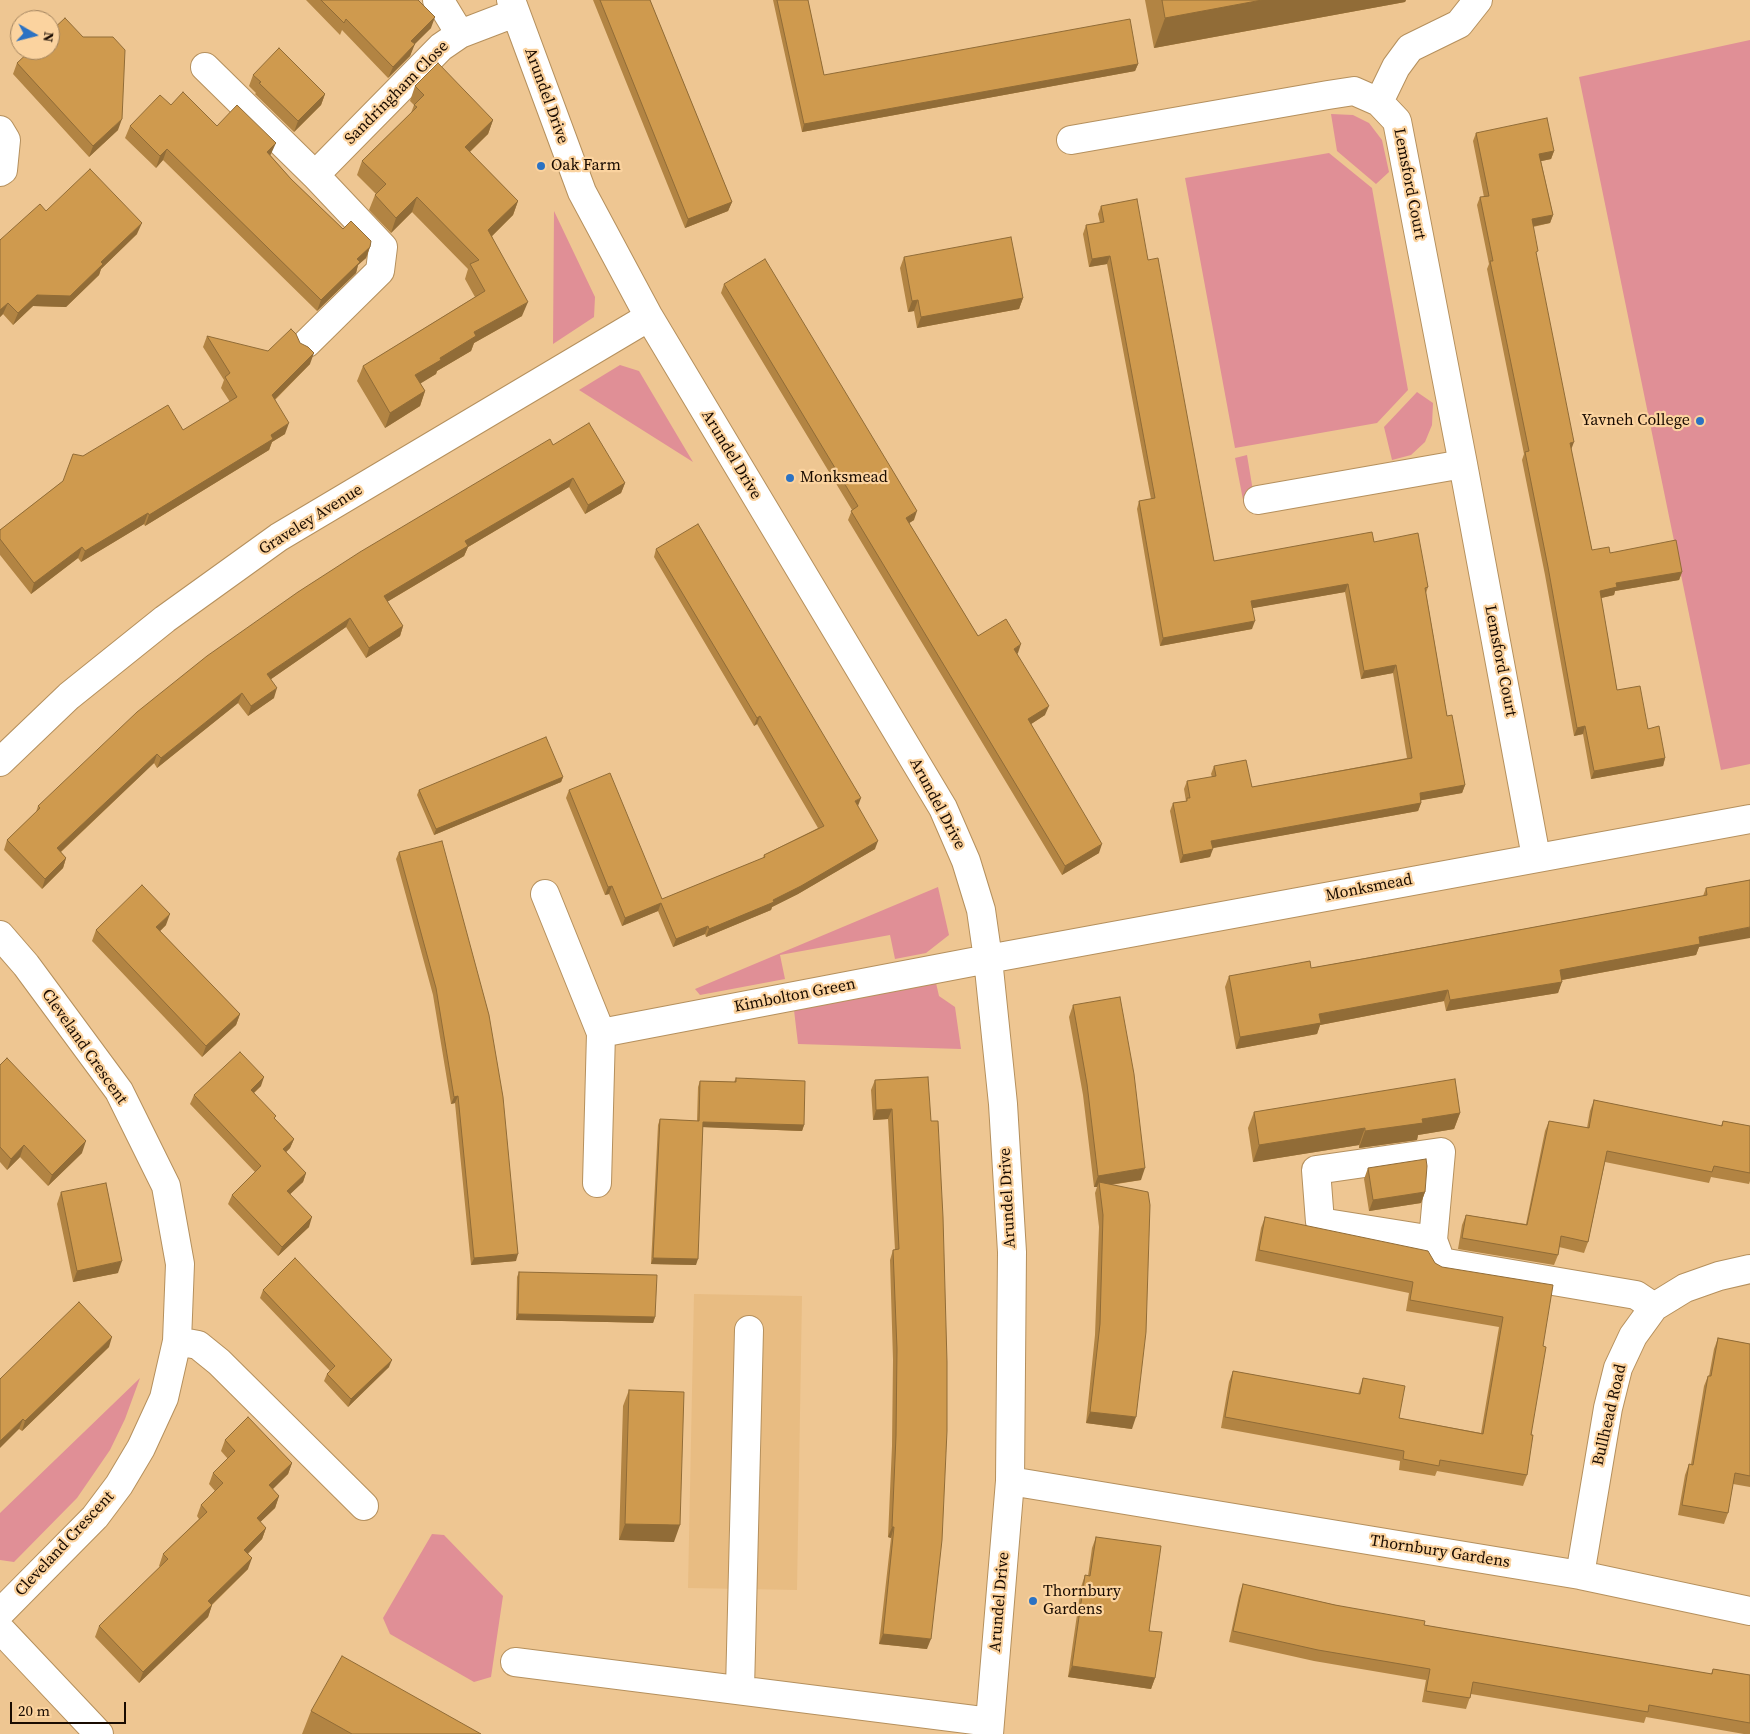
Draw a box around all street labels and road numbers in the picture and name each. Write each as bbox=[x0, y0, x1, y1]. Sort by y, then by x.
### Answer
street label: Sandringham Close bbox=[341, 37, 453, 149]
street label: Arundel Drive bbox=[520, 45, 572, 147]
street label: Lemsford Court bbox=[1389, 127, 1429, 241]
street label: Arundel Drive bbox=[697, 407, 765, 503]
street label: Graveley Avenue bbox=[256, 481, 366, 559]
street label: Lemsford Court bbox=[1480, 604, 1520, 718]
street label: Arundel Drive bbox=[905, 755, 969, 853]
street label: Monksmead bbox=[1324, 870, 1414, 906]
street label: Kimbolton Green bbox=[733, 975, 857, 1017]
street label: Cleveland Crescent bbox=[37, 986, 131, 1108]
street label: Arundel Drive bbox=[996, 1147, 1020, 1249]
street label: Bullhead Road bbox=[1589, 1362, 1631, 1468]
street label: Cleveland Crescent bbox=[11, 1488, 119, 1600]
street label: Thornbury Gardens bbox=[1369, 1531, 1511, 1573]
street label: Arundel Drive bbox=[986, 1551, 1014, 1653]

